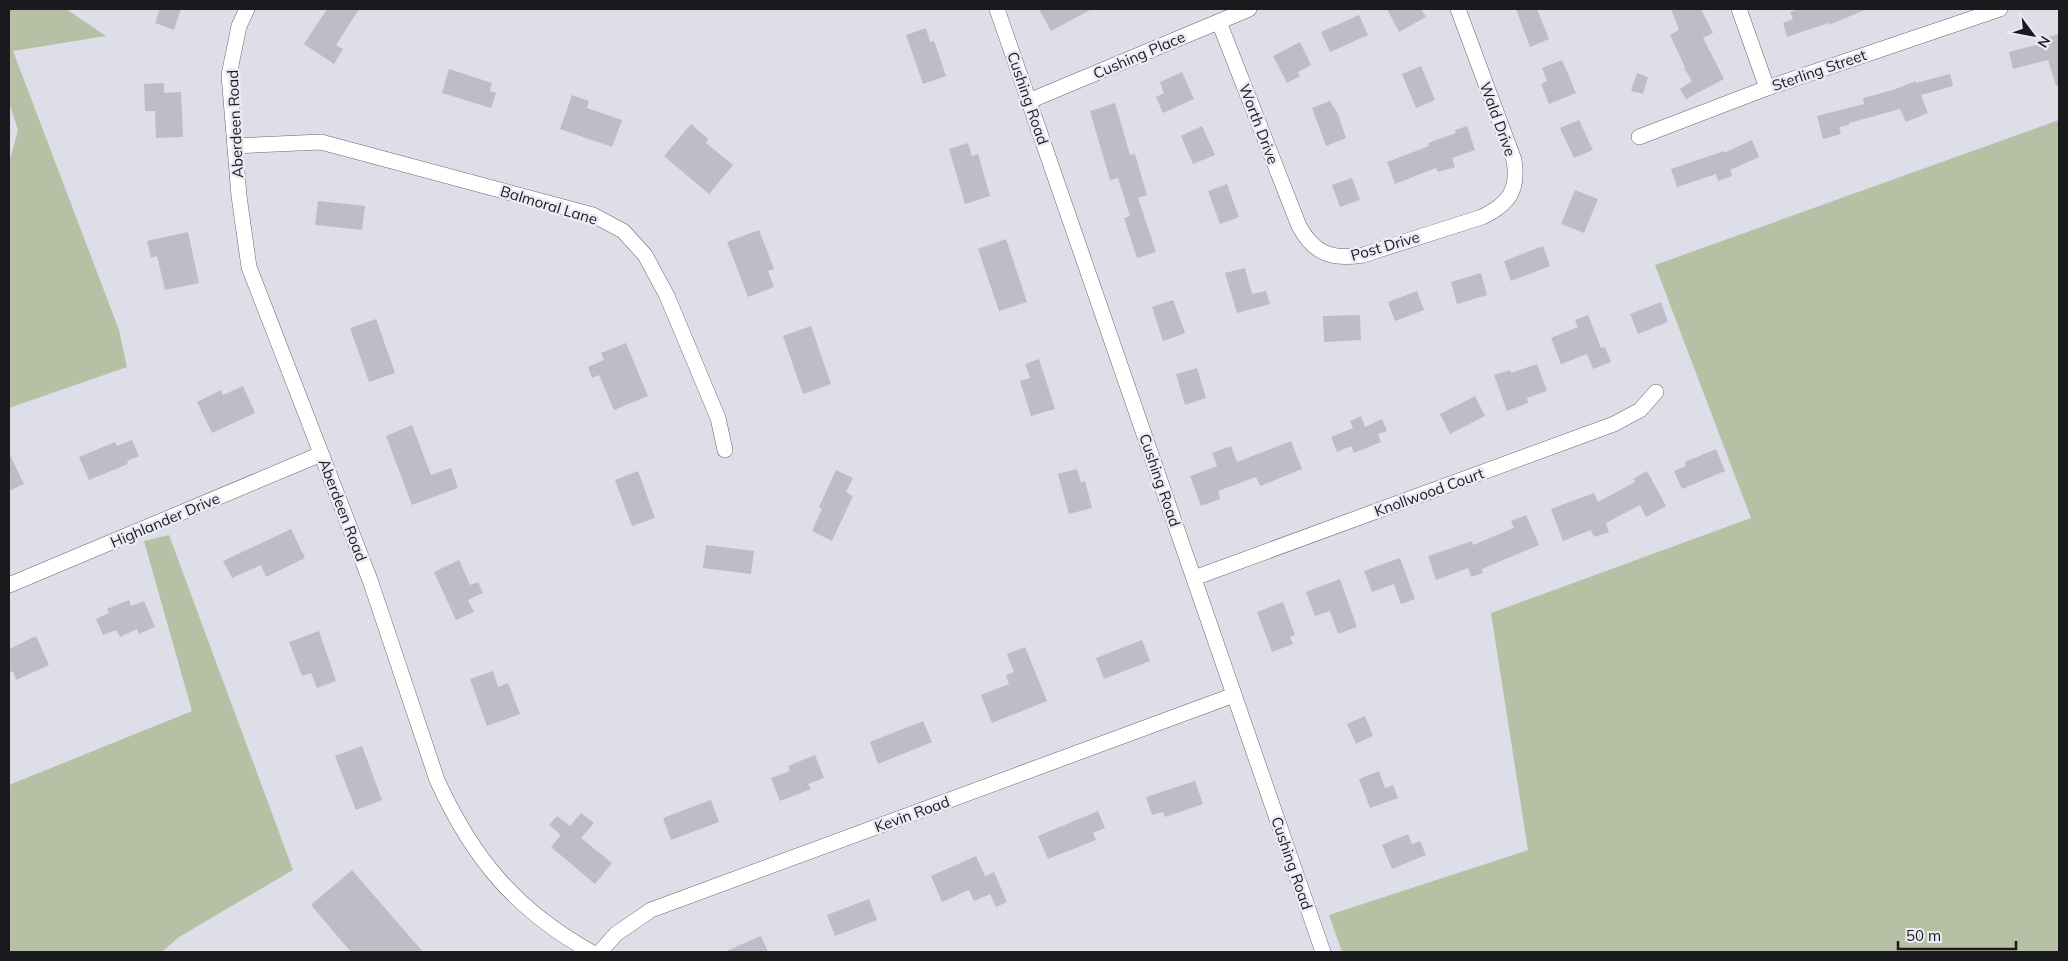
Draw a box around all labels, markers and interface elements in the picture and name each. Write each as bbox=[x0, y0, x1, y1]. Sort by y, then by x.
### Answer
north arrow bbox=[2008, 10, 2058, 60]
street label: Cushing Place bbox=[1090, 27, 1188, 83]
text: N bbox=[2034, 33, 2054, 51]
street label: Sterling Street bbox=[1769, 45, 1869, 95]
street label: Cushing Road bbox=[1003, 49, 1053, 147]
street label: Aberdeen Road bbox=[223, 69, 247, 179]
street label: Wald Drive bbox=[1476, 79, 1520, 159]
street label: Worth Drive bbox=[1235, 81, 1283, 167]
street label: Balmoral Lane bbox=[498, 181, 600, 229]
street label: Post Drive bbox=[1348, 227, 1422, 265]
street label: Cushing Road bbox=[1135, 431, 1185, 529]
street label: Aberdeen Road bbox=[315, 456, 371, 564]
street label: Knollwood Court bbox=[1372, 463, 1486, 521]
street label: Highlander Drive bbox=[107, 488, 223, 552]
street label: Kevin Road bbox=[872, 792, 952, 836]
street label: Cushing Road bbox=[1267, 814, 1317, 912]
scale bar bbox=[1898, 918, 2016, 950]
text: 50 m bbox=[1906, 926, 1941, 945]

